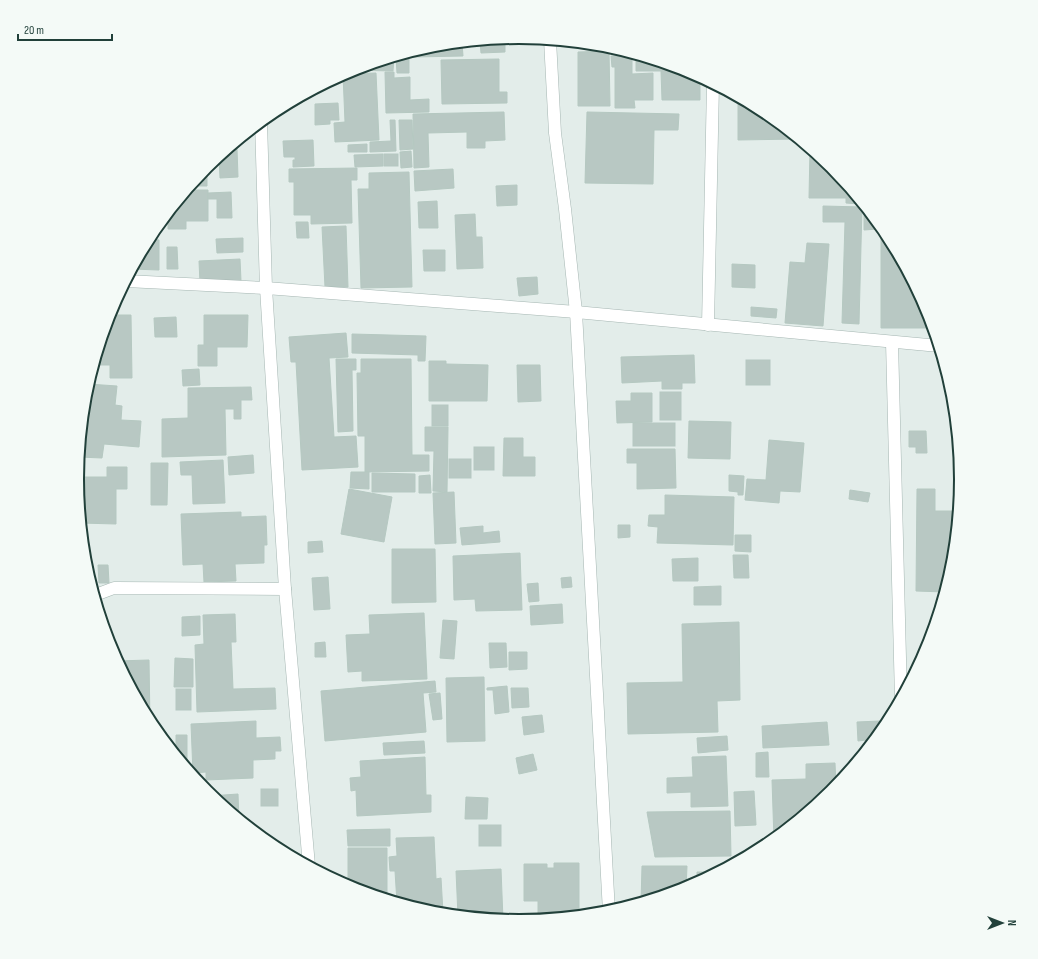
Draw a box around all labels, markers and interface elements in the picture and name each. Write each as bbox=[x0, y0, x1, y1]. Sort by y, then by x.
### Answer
scale bar bbox=[18, 16, 112, 42]
text: 20 m bbox=[24, 23, 44, 38]
north arrow bbox=[982, 903, 1022, 943]
text: N bbox=[1005, 920, 1018, 926]

